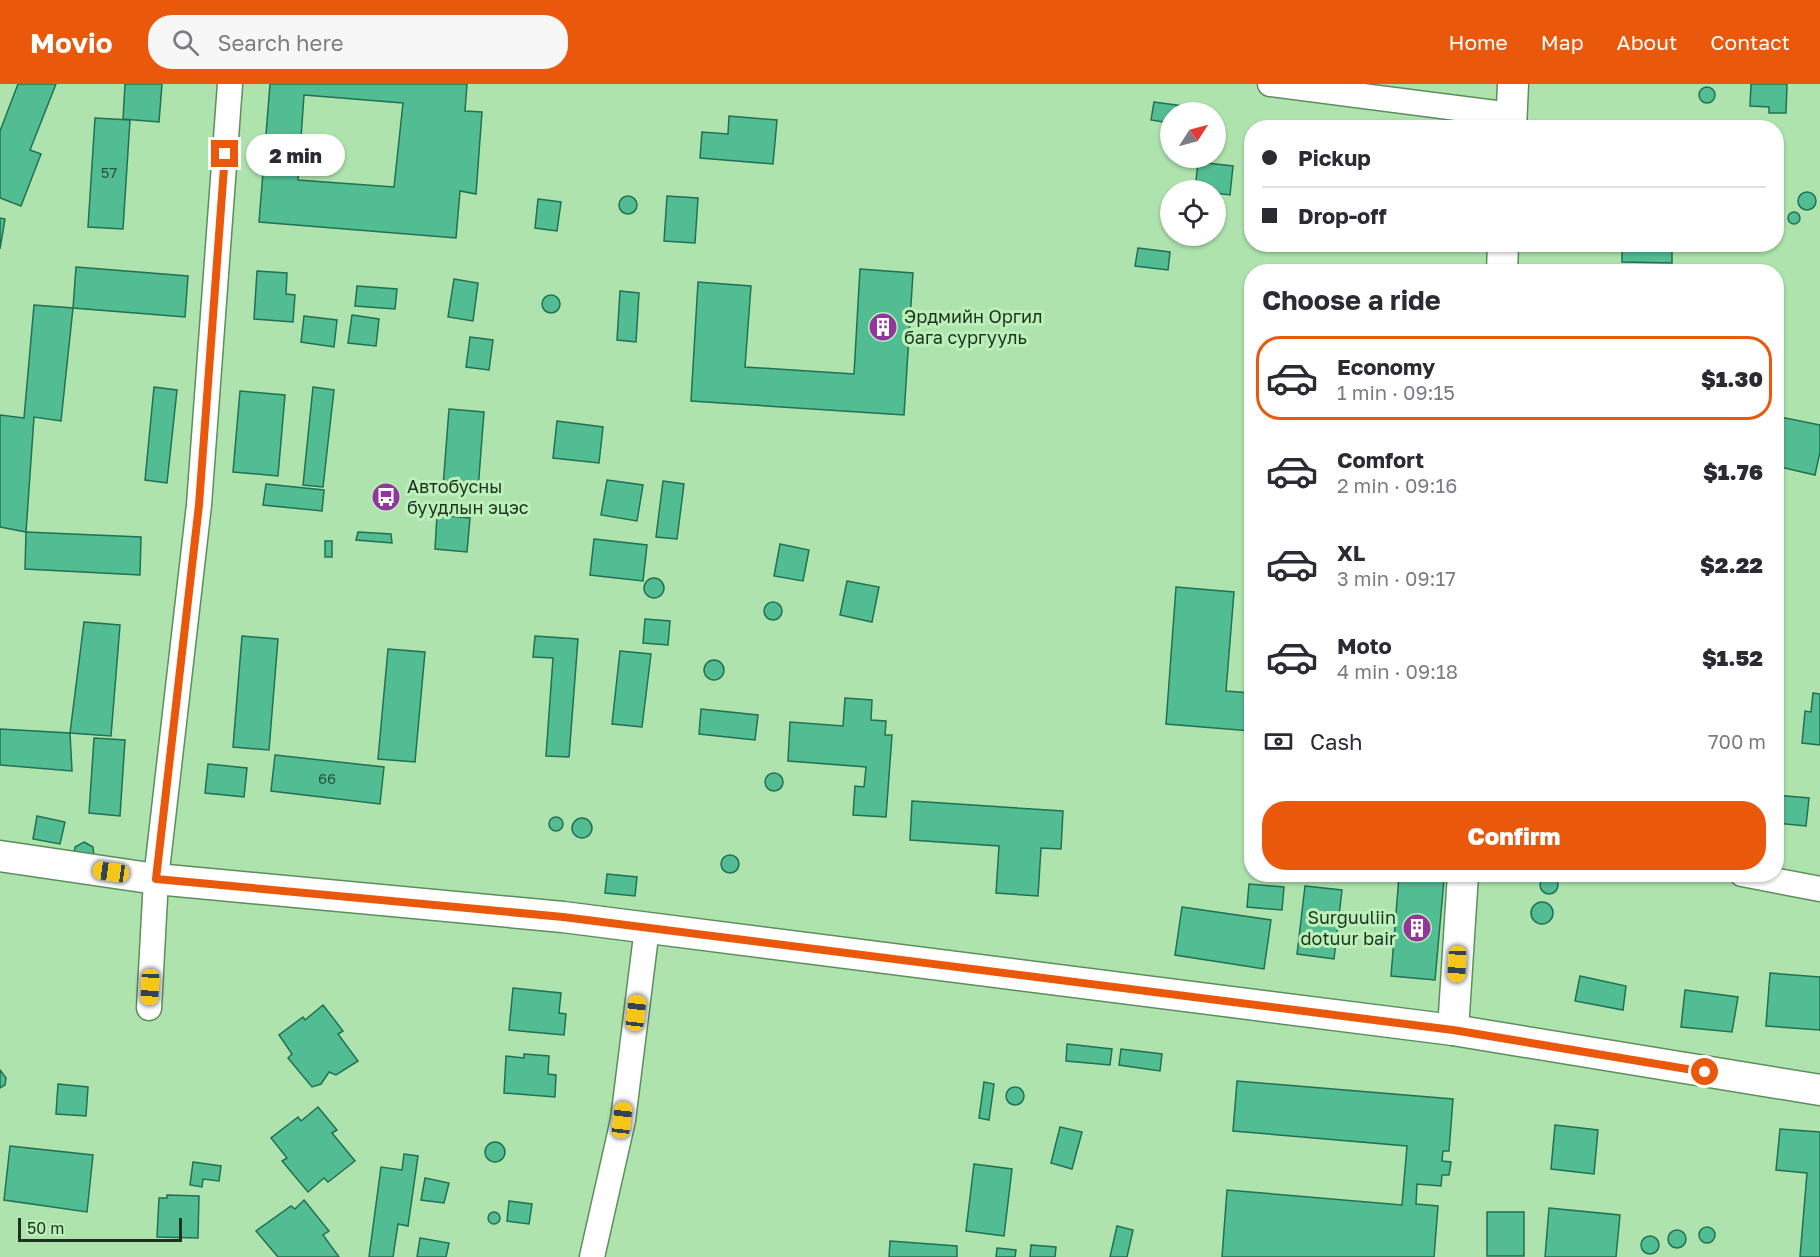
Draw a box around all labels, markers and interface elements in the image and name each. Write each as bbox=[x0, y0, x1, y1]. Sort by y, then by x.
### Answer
search box bbox=[148, 15, 568, 69]
text: Movio bbox=[30, 26, 112, 59]
icon: search bbox=[169, 26, 202, 59]
text: Search here bbox=[217, 29, 344, 56]
text: Home bbox=[1448, 29, 1508, 55]
text: Map bbox=[1541, 29, 1584, 55]
text: About bbox=[1617, 29, 1677, 55]
text: Contact bbox=[1710, 29, 1790, 55]
north arrow bbox=[1160, 102, 1226, 168]
map controls bbox=[1160, 102, 1226, 246]
callout: 2 min bbox=[246, 133, 345, 175]
route end bbox=[211, 140, 238, 167]
text: 2 min bbox=[269, 143, 322, 167]
text: Pickup bbox=[1298, 144, 1371, 171]
house number: 57 bbox=[101, 163, 117, 181]
button: locate bbox=[1160, 180, 1226, 246]
text: Drop-off bbox=[1298, 202, 1387, 229]
text: Choose a ride bbox=[1262, 284, 1441, 316]
place label: Эрдмийн Оргил бага сургууль bbox=[904, 305, 1043, 348]
building icon: Эрдмийн Оргил бага сургууль bbox=[867, 311, 899, 343]
icon: car bbox=[1265, 351, 1319, 405]
text: Economy bbox=[1337, 353, 1435, 380]
text: $1.30 bbox=[1701, 365, 1763, 392]
text: 1 min · 09:15 bbox=[1337, 380, 1455, 404]
icon: car bbox=[1265, 444, 1319, 498]
text: Comfort bbox=[1337, 446, 1424, 473]
text: $1.76 bbox=[1703, 458, 1763, 485]
text: 2 min · 09:16 bbox=[1337, 473, 1457, 497]
place label: Автобусны буудлын эцэс bbox=[407, 475, 529, 518]
bus stop icon: Автобусны буудлын эцэс bbox=[370, 481, 402, 513]
icon: car bbox=[1265, 537, 1319, 591]
text: XL bbox=[1337, 539, 1365, 566]
text: $2.22 bbox=[1700, 551, 1763, 578]
text: 3 min · 09:17 bbox=[1337, 566, 1456, 590]
icon: car bbox=[1265, 630, 1319, 684]
text: Moto bbox=[1337, 632, 1392, 659]
text: $1.52 bbox=[1702, 644, 1763, 671]
text: 4 min · 09:18 bbox=[1337, 659, 1458, 683]
icon: cash bbox=[1262, 725, 1295, 758]
text: Cash bbox=[1310, 728, 1363, 755]
text: 700 m bbox=[1708, 729, 1766, 753]
house number: 66 bbox=[318, 769, 336, 787]
button: Confirm bbox=[1262, 801, 1766, 870]
car bbox=[92, 861, 130, 883]
place label: Surguuliin dotuur bair bbox=[1301, 906, 1396, 949]
building icon: Surguuliin dotuur bair bbox=[1401, 912, 1433, 944]
car bbox=[1447, 946, 1467, 982]
car bbox=[140, 969, 160, 1005]
car bbox=[625, 994, 647, 1032]
route start bbox=[1691, 1058, 1718, 1085]
car bbox=[611, 1101, 633, 1139]
scale bar bbox=[18, 1215, 182, 1242]
text: 50 m bbox=[27, 1218, 64, 1238]

